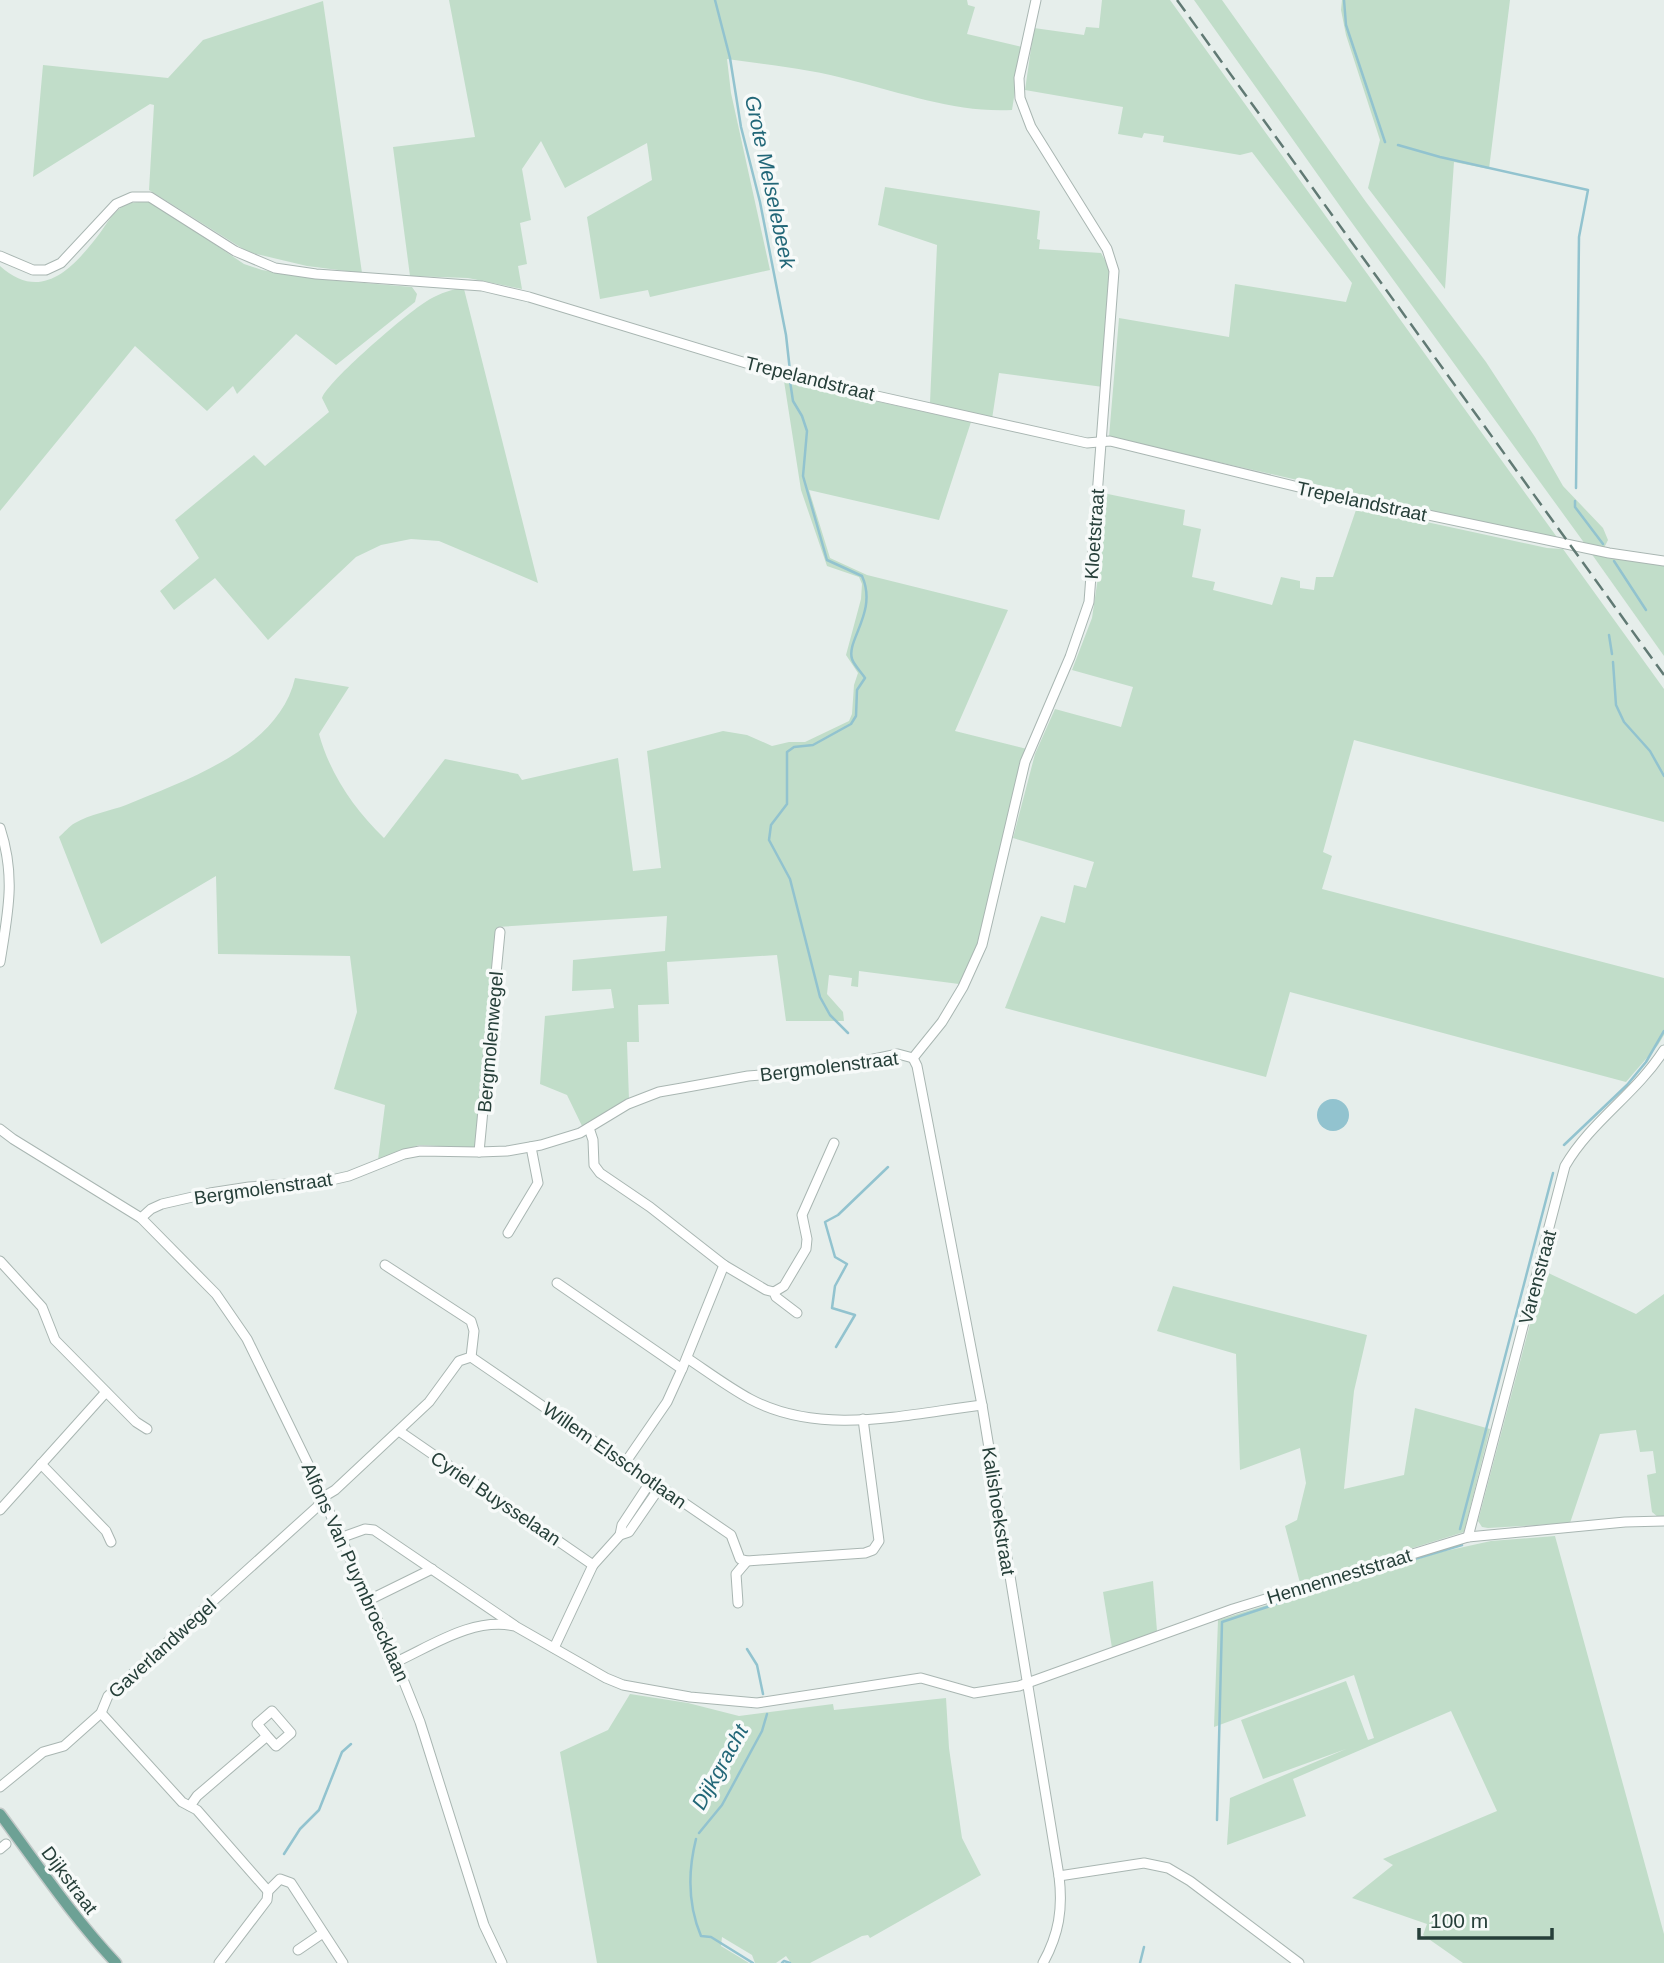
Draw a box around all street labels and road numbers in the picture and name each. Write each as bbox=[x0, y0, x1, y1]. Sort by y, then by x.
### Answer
street label: Trepelandstraat bbox=[743, 352, 877, 405]
street label: Trepelandstraat bbox=[1295, 477, 1430, 526]
street label: Kloetstraat bbox=[1081, 487, 1108, 580]
street label: Bergmolenwegel bbox=[474, 971, 507, 1113]
street label: Bergmolenstraat bbox=[759, 1047, 900, 1085]
street label: Bergmolenstraat bbox=[193, 1168, 334, 1209]
street label: Varenstraat bbox=[1515, 1227, 1560, 1327]
street label: Willem Elsschotlaan bbox=[539, 1398, 690, 1513]
street label: Kalishoekstraat bbox=[978, 1445, 1019, 1578]
street label: Cyriel Buysselaan bbox=[427, 1447, 565, 1550]
street label: Alfons Van Puymbroecklaan bbox=[298, 1460, 413, 1685]
street label: Hennenneststraat bbox=[1264, 1544, 1415, 1608]
street label: Gaverlandwegel bbox=[104, 1595, 220, 1702]
street label: Dijkstraat bbox=[37, 1842, 102, 1919]

